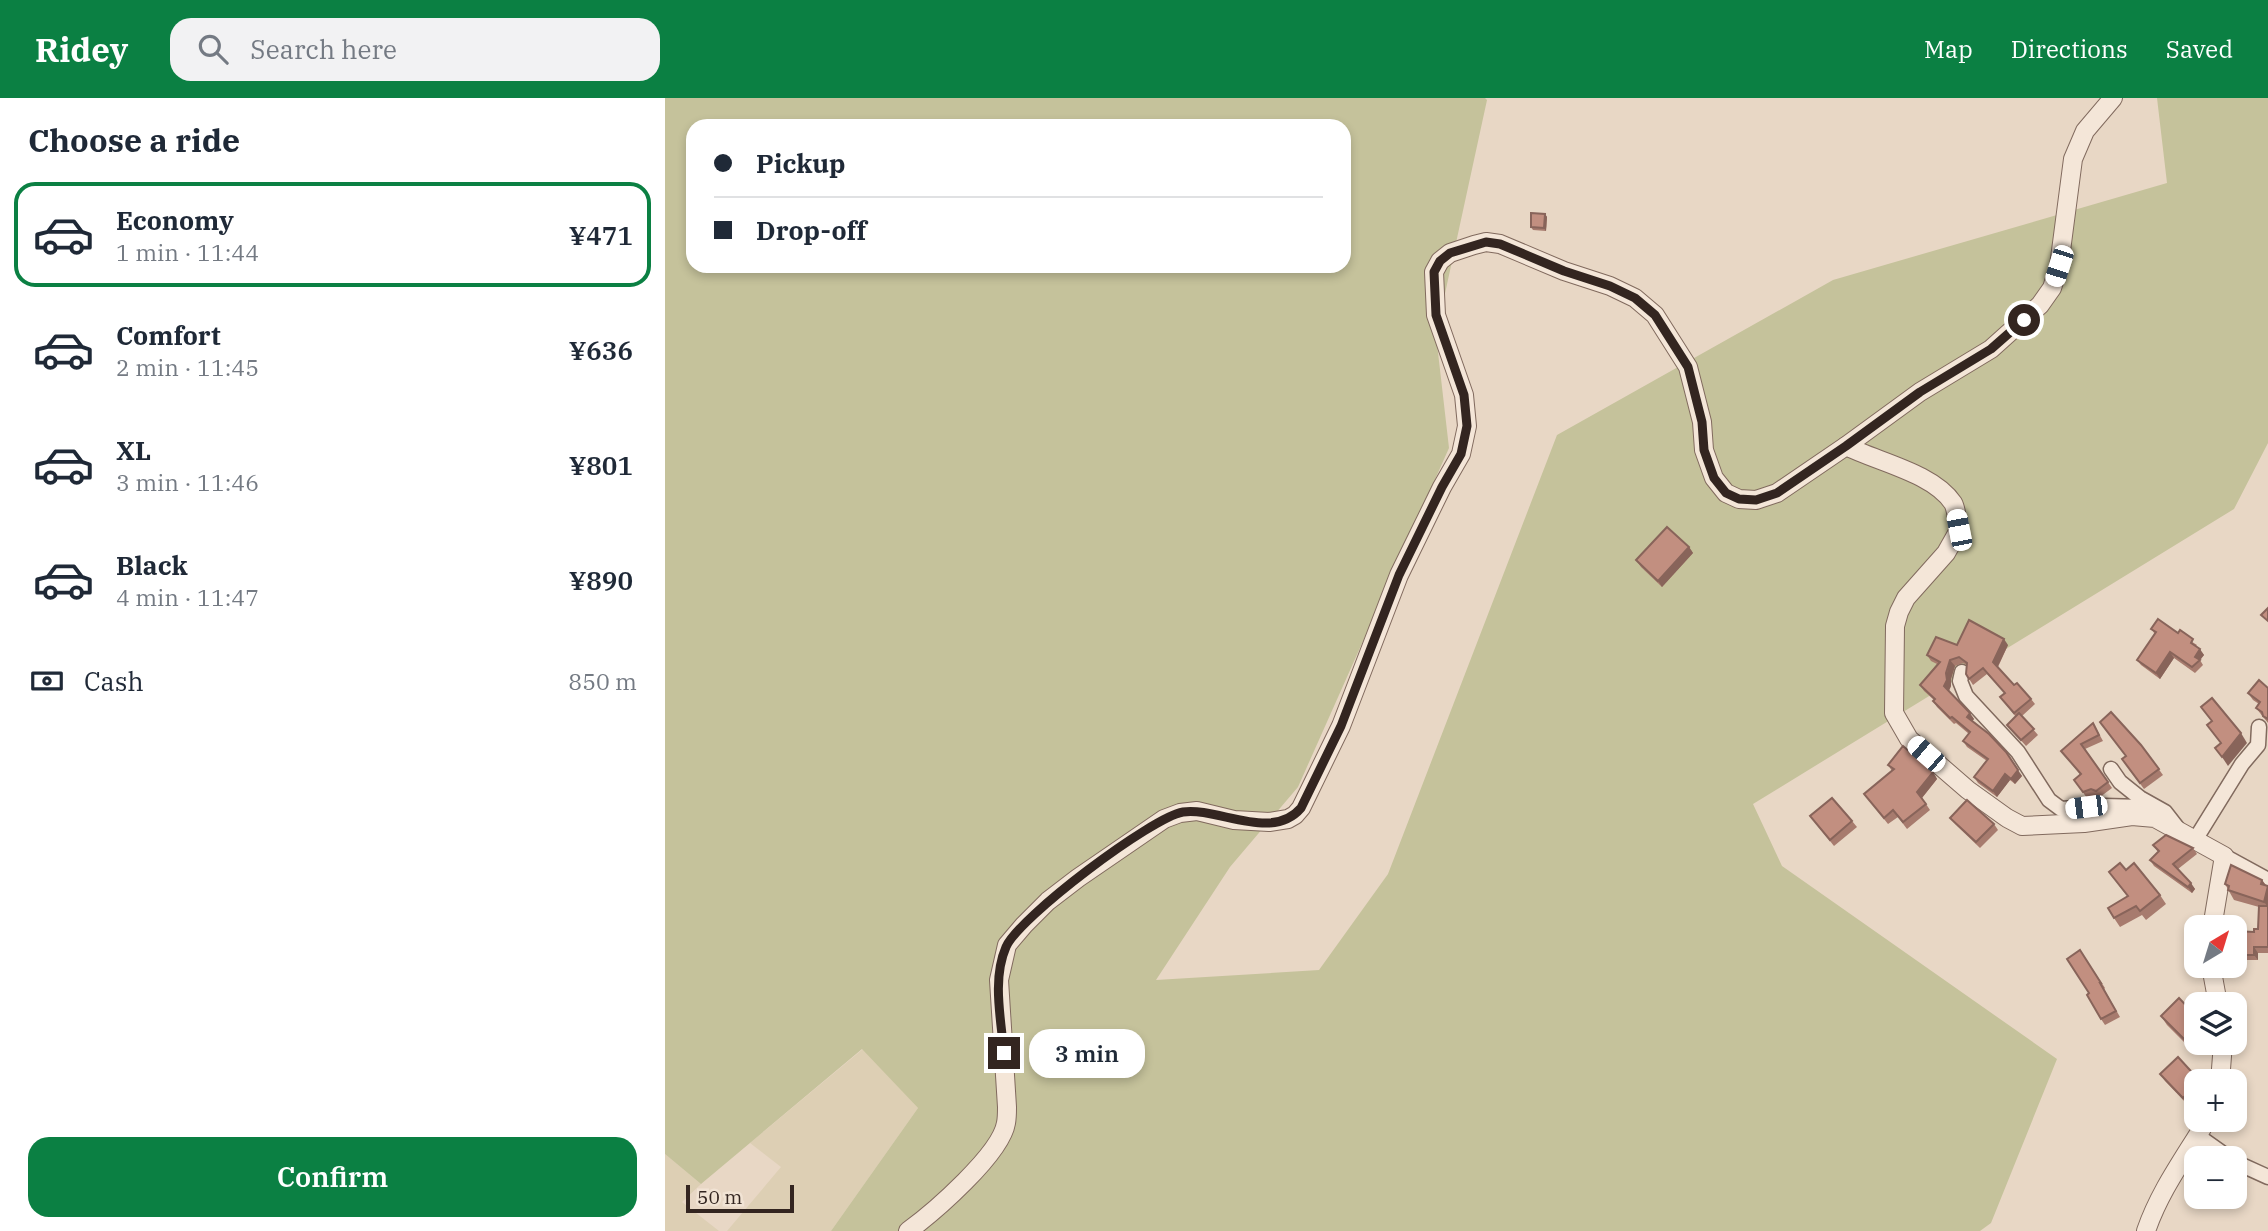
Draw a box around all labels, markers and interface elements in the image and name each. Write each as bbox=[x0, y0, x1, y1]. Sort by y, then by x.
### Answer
search box bbox=[170, 18, 660, 81]
text: Ridey bbox=[35, 28, 128, 71]
icon: search bbox=[194, 30, 232, 68]
text: Search here bbox=[250, 32, 397, 66]
text: Map bbox=[1924, 33, 1973, 65]
text: Directions bbox=[2011, 33, 2128, 65]
text: Saved bbox=[2166, 33, 2233, 65]
text: Choose a ride bbox=[28, 119, 240, 161]
text: Pickup bbox=[756, 146, 846, 180]
icon: car bbox=[32, 203, 95, 266]
text: Economy bbox=[116, 203, 234, 237]
text: Drop-off bbox=[756, 213, 867, 247]
text: ¥471 bbox=[569, 218, 633, 252]
text: 1 min · 11:44 bbox=[116, 237, 259, 267]
car bbox=[2043, 243, 2076, 289]
route start bbox=[2008, 304, 2040, 336]
icon: car bbox=[32, 318, 95, 381]
text: Comfort bbox=[116, 318, 221, 352]
text: ¥636 bbox=[569, 333, 633, 367]
text: 2 min · 11:45 bbox=[116, 352, 259, 382]
icon: car bbox=[32, 433, 95, 496]
text: XL bbox=[116, 433, 151, 467]
text: ¥801 bbox=[569, 448, 633, 482]
text: 3 min · 11:46 bbox=[116, 467, 259, 497]
car bbox=[1945, 507, 1974, 553]
icon: car bbox=[32, 548, 95, 611]
text: Black bbox=[116, 548, 188, 582]
text: ¥890 bbox=[569, 563, 633, 597]
text: 4 min · 11:47 bbox=[116, 582, 259, 612]
icon: cash bbox=[28, 662, 66, 700]
text: Cash bbox=[84, 664, 144, 698]
text: 850 m bbox=[568, 666, 637, 696]
car bbox=[1904, 732, 1949, 776]
car bbox=[2064, 794, 2109, 820]
north arrow bbox=[2184, 915, 2247, 978]
map controls bbox=[2184, 915, 2247, 1209]
button: layers bbox=[2184, 992, 2247, 1055]
callout: 3 min bbox=[1029, 1028, 1144, 1077]
route end bbox=[988, 1037, 1020, 1069]
text: 3 min bbox=[1055, 1038, 1119, 1068]
button: + bbox=[2184, 1069, 2247, 1132]
button: Confirm bbox=[28, 1137, 637, 1217]
button: − bbox=[2184, 1146, 2247, 1209]
scale bar bbox=[686, 1182, 795, 1214]
text: 50 m bbox=[697, 1185, 742, 1209]

